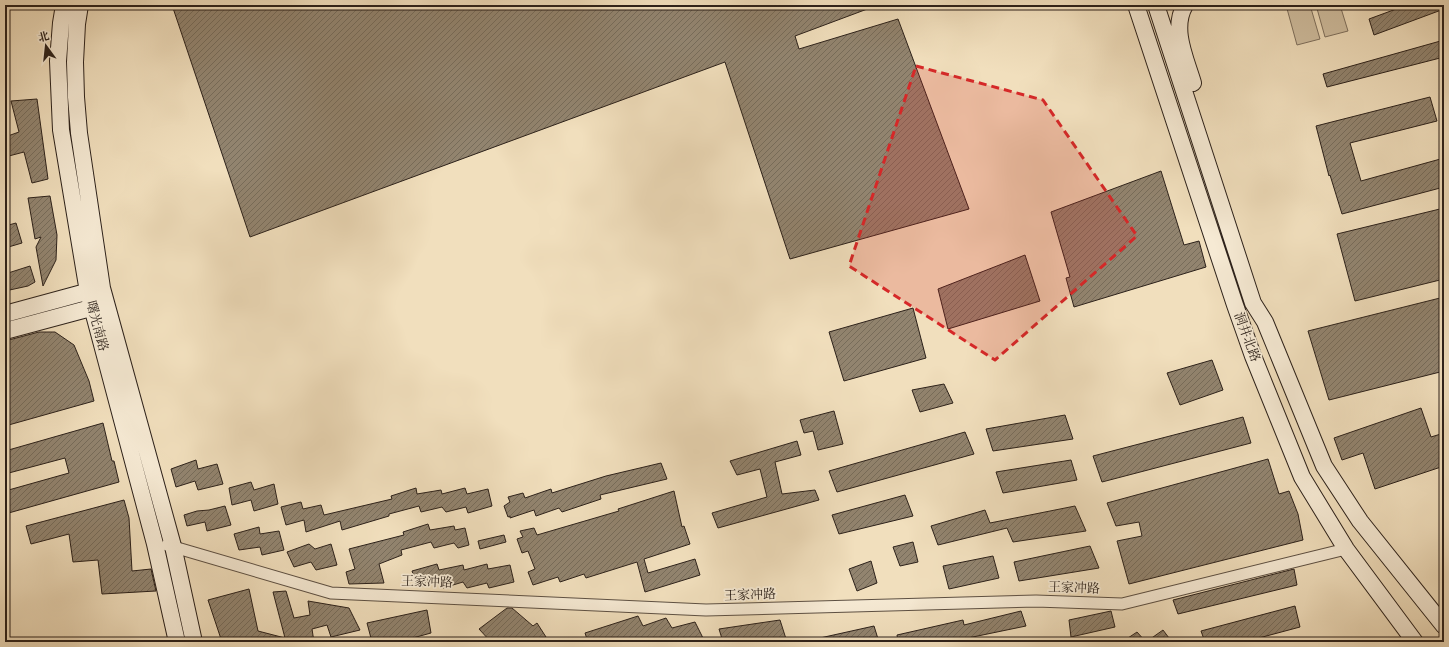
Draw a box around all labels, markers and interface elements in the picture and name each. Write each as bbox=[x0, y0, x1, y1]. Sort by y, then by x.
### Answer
north arrow bbox=[26, 26, 66, 66]
text: 北 bbox=[37, 29, 51, 45]
street label: 曙光南路 bbox=[83, 299, 111, 353]
street label: 洞井北路 bbox=[1231, 310, 1263, 364]
street label: 王家冲路 bbox=[401, 573, 453, 591]
street label: 王家冲路 bbox=[1048, 579, 1100, 597]
street label: 王家冲路 bbox=[724, 586, 776, 604]

